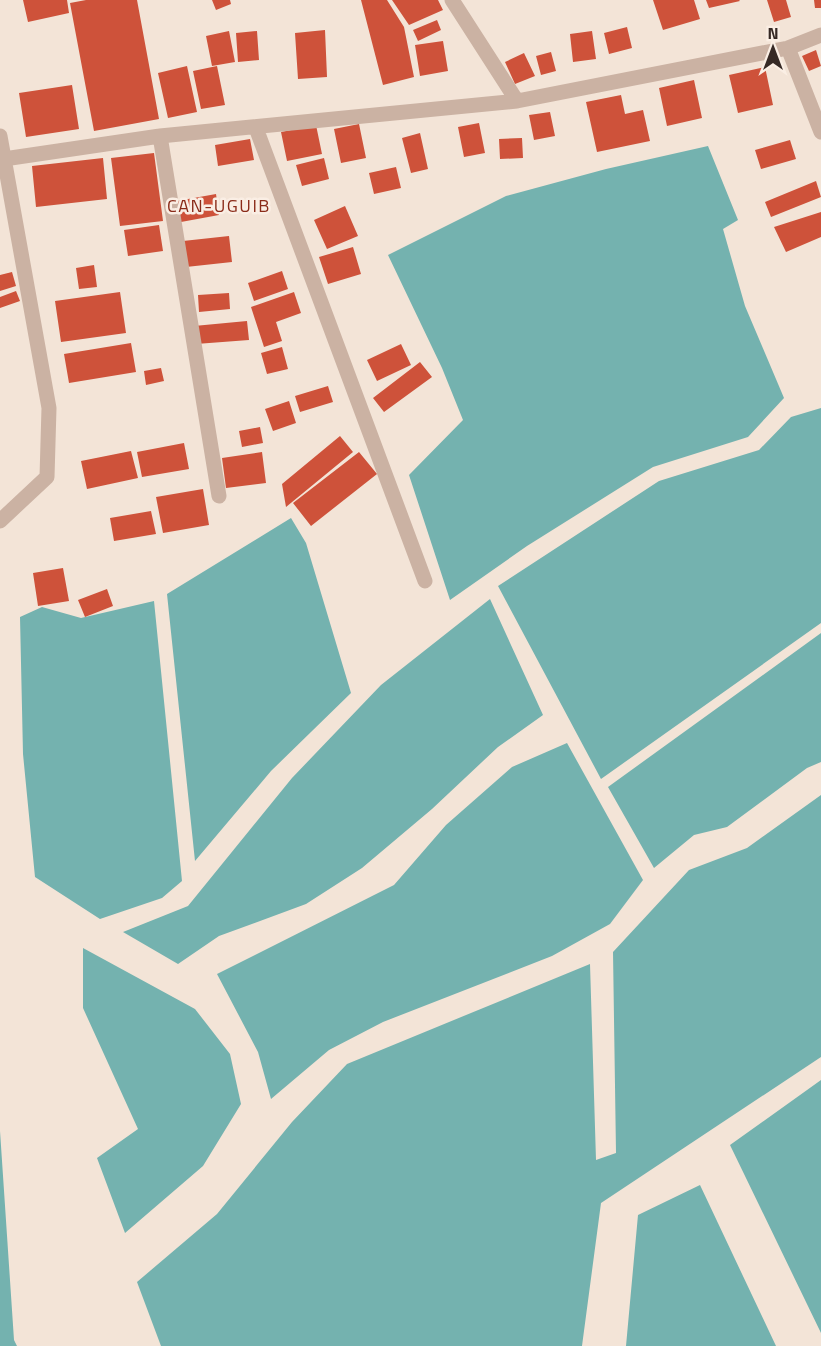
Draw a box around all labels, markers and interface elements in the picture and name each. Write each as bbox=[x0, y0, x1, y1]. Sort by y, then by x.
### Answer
north arrow bbox=[743, 18, 803, 78]
text: N bbox=[767, 21, 779, 45]
district label: CAN-UGUIB bbox=[167, 192, 271, 219]

